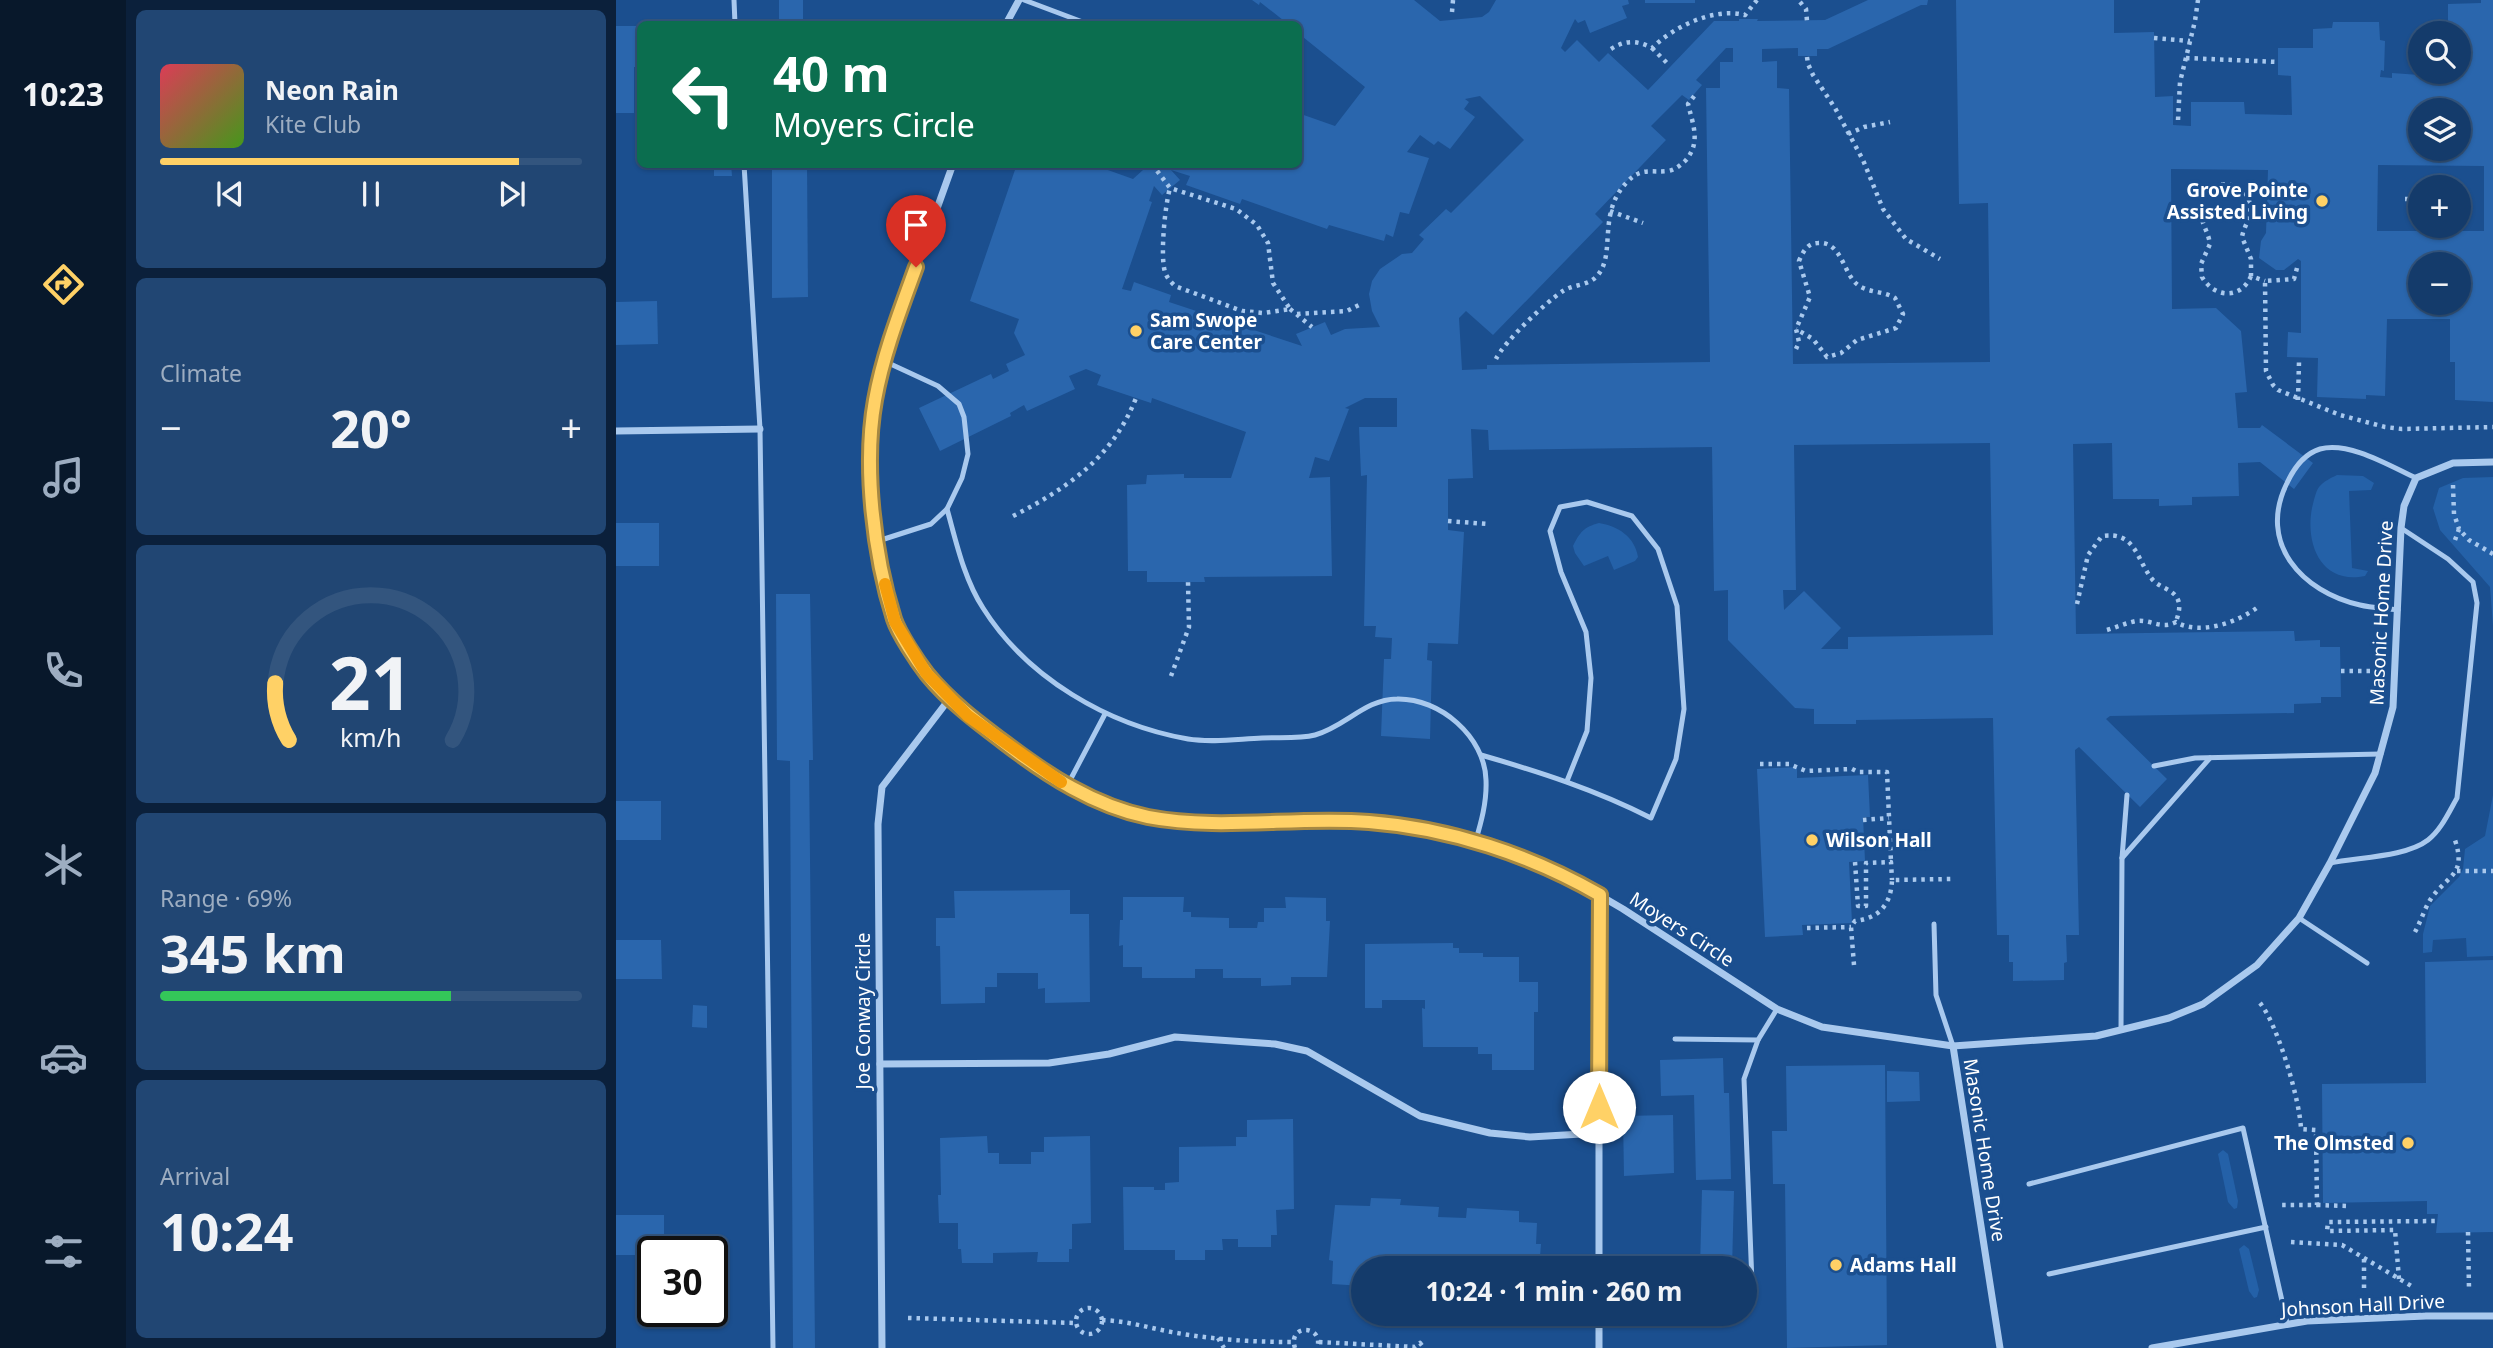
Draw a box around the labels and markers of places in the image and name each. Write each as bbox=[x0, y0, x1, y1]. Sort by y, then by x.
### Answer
place label: Grove Pointe Assisted Living bbox=[2167, 177, 2308, 225]
marker: Grove Pointe Assisted Living bbox=[2314, 193, 2330, 209]
pin bbox=[886, 195, 946, 267]
place label: Sam Swope Care Center bbox=[1150, 307, 1262, 355]
marker: Sam Swope Care Center bbox=[1128, 323, 1144, 339]
place label: Wilson Hall bbox=[1826, 827, 1932, 853]
marker: Wilson Hall bbox=[1804, 832, 1820, 848]
place label: The Olmsted bbox=[2274, 1130, 2394, 1156]
marker: The Olmsted bbox=[2400, 1135, 2416, 1151]
place label: Adams Hall bbox=[1850, 1252, 1957, 1278]
marker: Adams Hall bbox=[1828, 1257, 1844, 1273]

